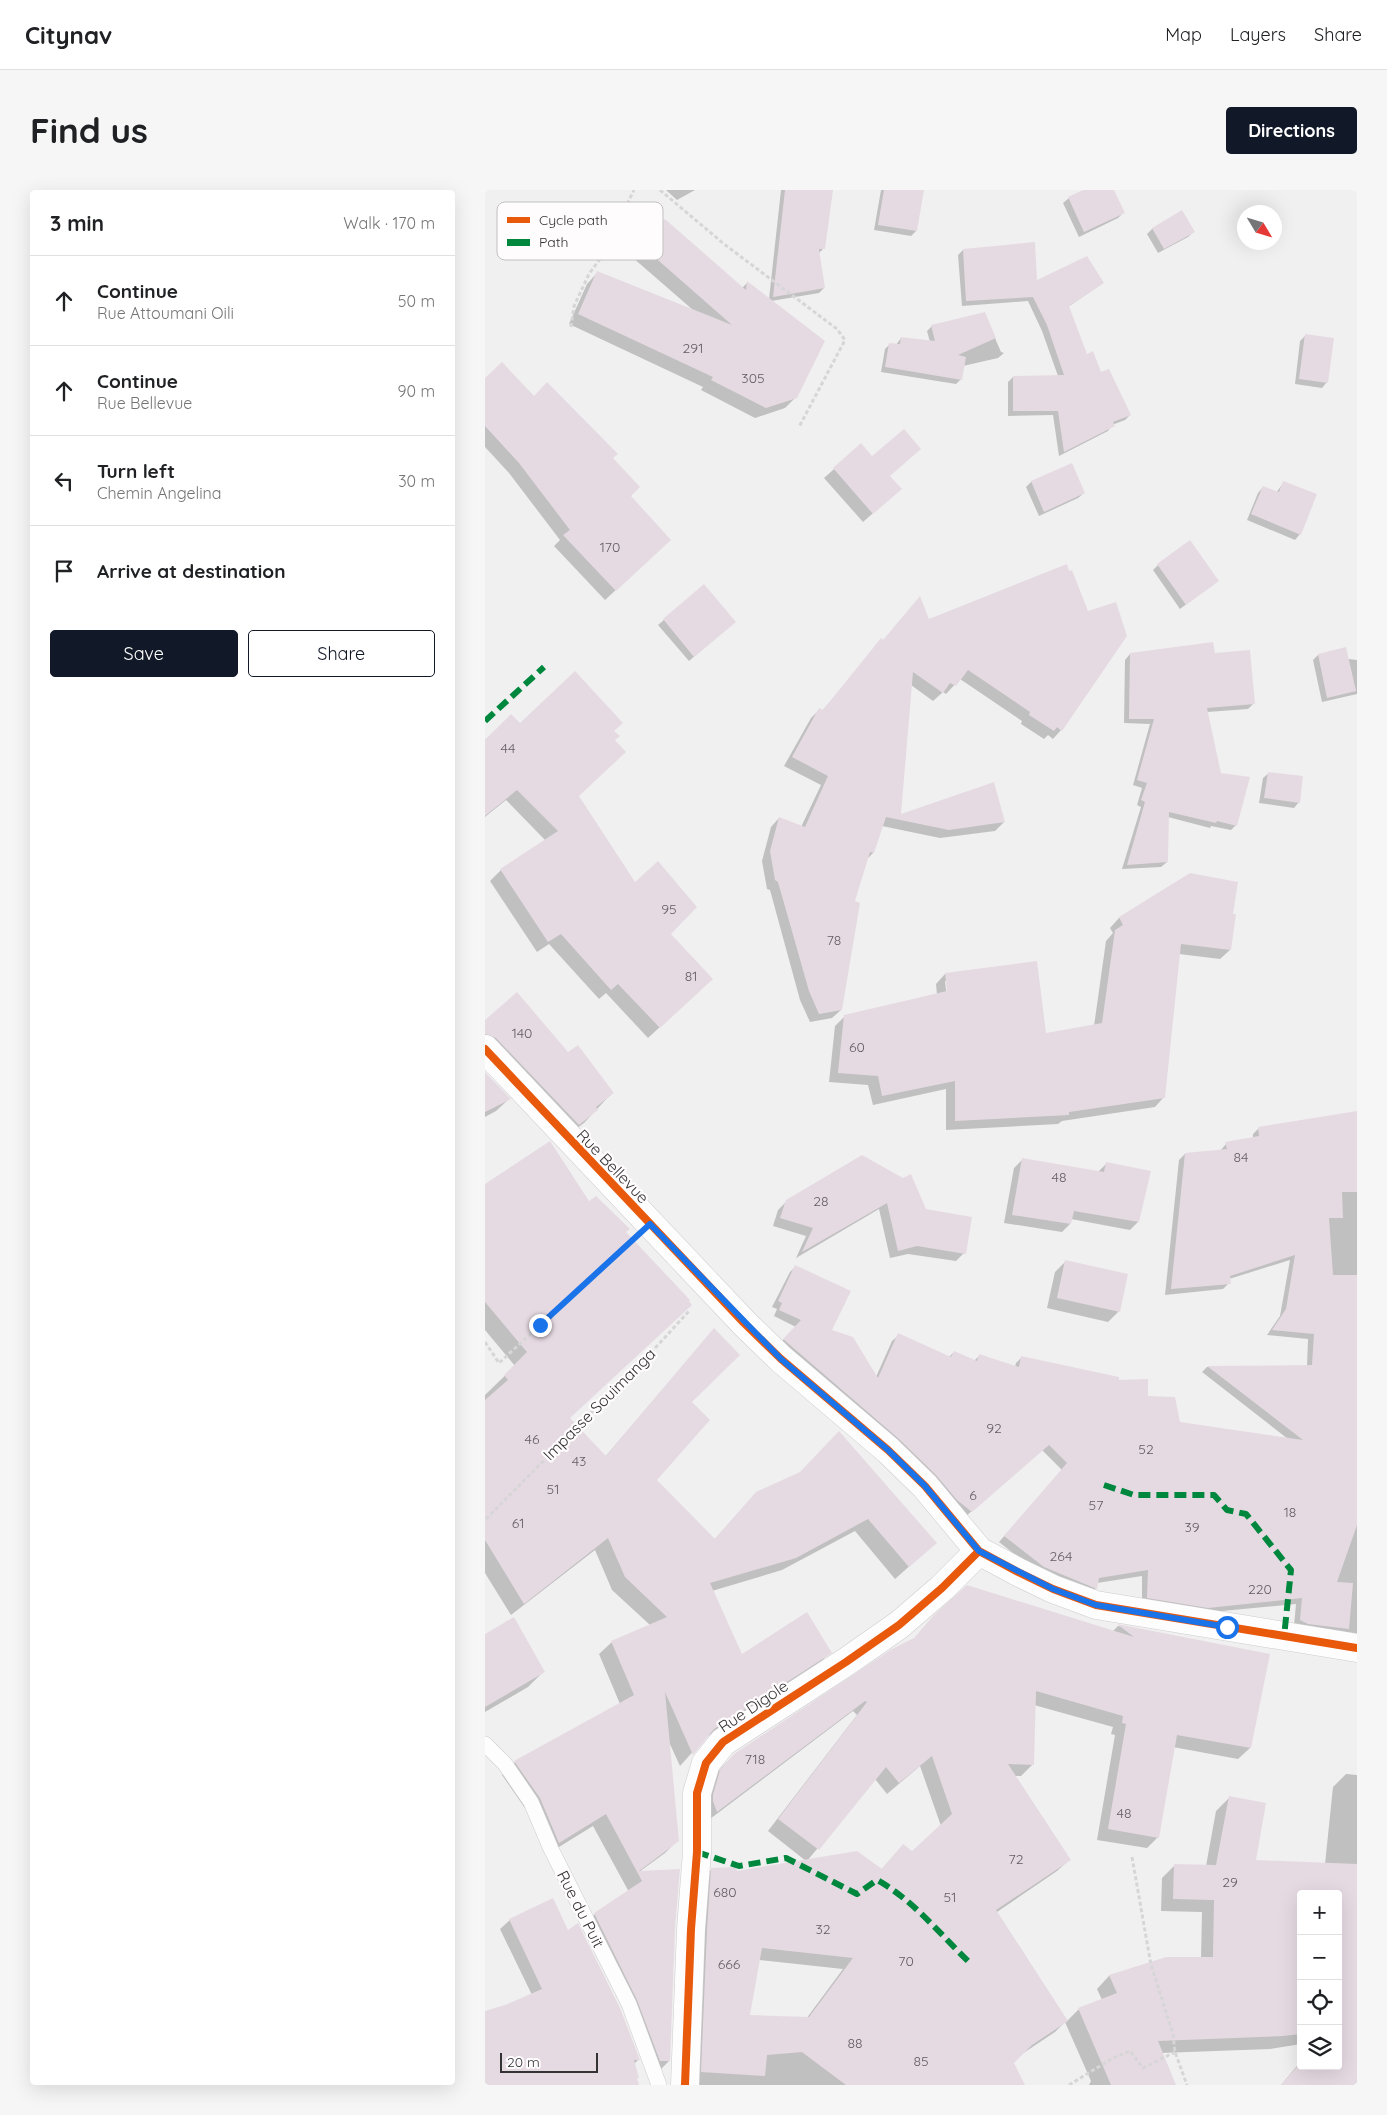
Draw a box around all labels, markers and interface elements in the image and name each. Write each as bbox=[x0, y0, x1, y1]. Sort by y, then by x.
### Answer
text: Citynav bbox=[25, 20, 112, 50]
text: Map bbox=[1165, 23, 1202, 46]
text: Layers bbox=[1230, 23, 1286, 46]
text: Share bbox=[1314, 23, 1362, 46]
button: Directions bbox=[1226, 107, 1357, 154]
text: Find us bbox=[30, 108, 148, 152]
legend bbox=[497, 202, 663, 260]
north arrow bbox=[1237, 205, 1282, 250]
text: 3 min bbox=[50, 210, 104, 236]
text: Cycle path bbox=[539, 211, 608, 229]
text: Walk · 170 m bbox=[343, 213, 435, 233]
text: Path bbox=[539, 233, 568, 251]
text: Continue bbox=[97, 279, 178, 303]
icon: ahead bbox=[50, 287, 78, 315]
text: 50 m bbox=[398, 291, 435, 311]
text: Rue Attoumani Oili bbox=[97, 303, 234, 323]
house number: 291 bbox=[683, 339, 703, 357]
text: Continue bbox=[97, 369, 178, 393]
house number: 305 bbox=[741, 369, 765, 387]
icon: ahead bbox=[50, 377, 78, 405]
text: 90 m bbox=[398, 381, 435, 401]
text: Rue Bellevue bbox=[97, 393, 192, 413]
text: Turn left bbox=[97, 459, 175, 483]
icon: left bbox=[50, 467, 78, 495]
text: 30 m bbox=[398, 471, 435, 491]
text: Chemin Angelina bbox=[97, 483, 222, 503]
house number: 170 bbox=[600, 538, 620, 556]
icon: arrive bbox=[50, 557, 78, 585]
text: Arrive at destination bbox=[97, 559, 286, 583]
button: Save bbox=[50, 630, 238, 677]
button: Share bbox=[248, 630, 435, 677]
house number: 44 bbox=[501, 739, 515, 757]
house number: 95 bbox=[661, 900, 677, 918]
house number: 78 bbox=[827, 931, 841, 949]
house number: 81 bbox=[685, 967, 697, 985]
house number: 140 bbox=[512, 1024, 532, 1042]
house number: 60 bbox=[849, 1038, 865, 1056]
street label: Rue Bellevue bbox=[573, 1125, 653, 1207]
house number: 84 bbox=[1234, 1148, 1248, 1166]
house number: 48 bbox=[1052, 1168, 1066, 1186]
house number: 28 bbox=[813, 1192, 829, 1210]
route end bbox=[529, 1314, 552, 1337]
street label: Impasse Souimanga bbox=[539, 1344, 659, 1464]
house number: 92 bbox=[986, 1419, 1002, 1437]
house number: 46 bbox=[525, 1430, 540, 1448]
house number: 52 bbox=[1138, 1440, 1154, 1458]
house number: 43 bbox=[572, 1452, 586, 1470]
house number: 51 bbox=[547, 1480, 559, 1498]
house number: 6 bbox=[969, 1486, 977, 1504]
house number: 57 bbox=[1089, 1496, 1103, 1514]
house number: 18 bbox=[1284, 1503, 1296, 1521]
house number: 61 bbox=[512, 1514, 524, 1532]
house number: 39 bbox=[1184, 1518, 1200, 1536]
house number: 264 bbox=[1050, 1547, 1072, 1565]
house number: 220 bbox=[1248, 1580, 1272, 1598]
route start bbox=[1216, 1616, 1239, 1639]
street label: Rue Digole bbox=[714, 1675, 792, 1737]
house number: 718 bbox=[745, 1750, 765, 1768]
house number: 48 bbox=[1117, 1804, 1131, 1822]
house number: 72 bbox=[1009, 1850, 1024, 1868]
street label: Rue du Puit bbox=[553, 1867, 609, 1951]
house number: 29 bbox=[1222, 1873, 1238, 1891]
house number: 680 bbox=[713, 1883, 737, 1901]
house number: 51 bbox=[944, 1888, 956, 1906]
map controls bbox=[1297, 1890, 1342, 2070]
button: + bbox=[1297, 1890, 1342, 1935]
house number: 32 bbox=[815, 1920, 831, 1938]
button: − bbox=[1297, 1935, 1342, 1980]
house number: 70 bbox=[898, 1952, 914, 1970]
house number: 666 bbox=[718, 1955, 741, 1973]
button: locate bbox=[1297, 1980, 1342, 2025]
button: layers bbox=[1297, 2025, 1342, 2070]
house number: 88 bbox=[847, 2034, 863, 2052]
scale bar bbox=[500, 2050, 597, 2073]
house number: 85 bbox=[913, 2052, 929, 2070]
text: 20 m bbox=[507, 2053, 540, 2071]

